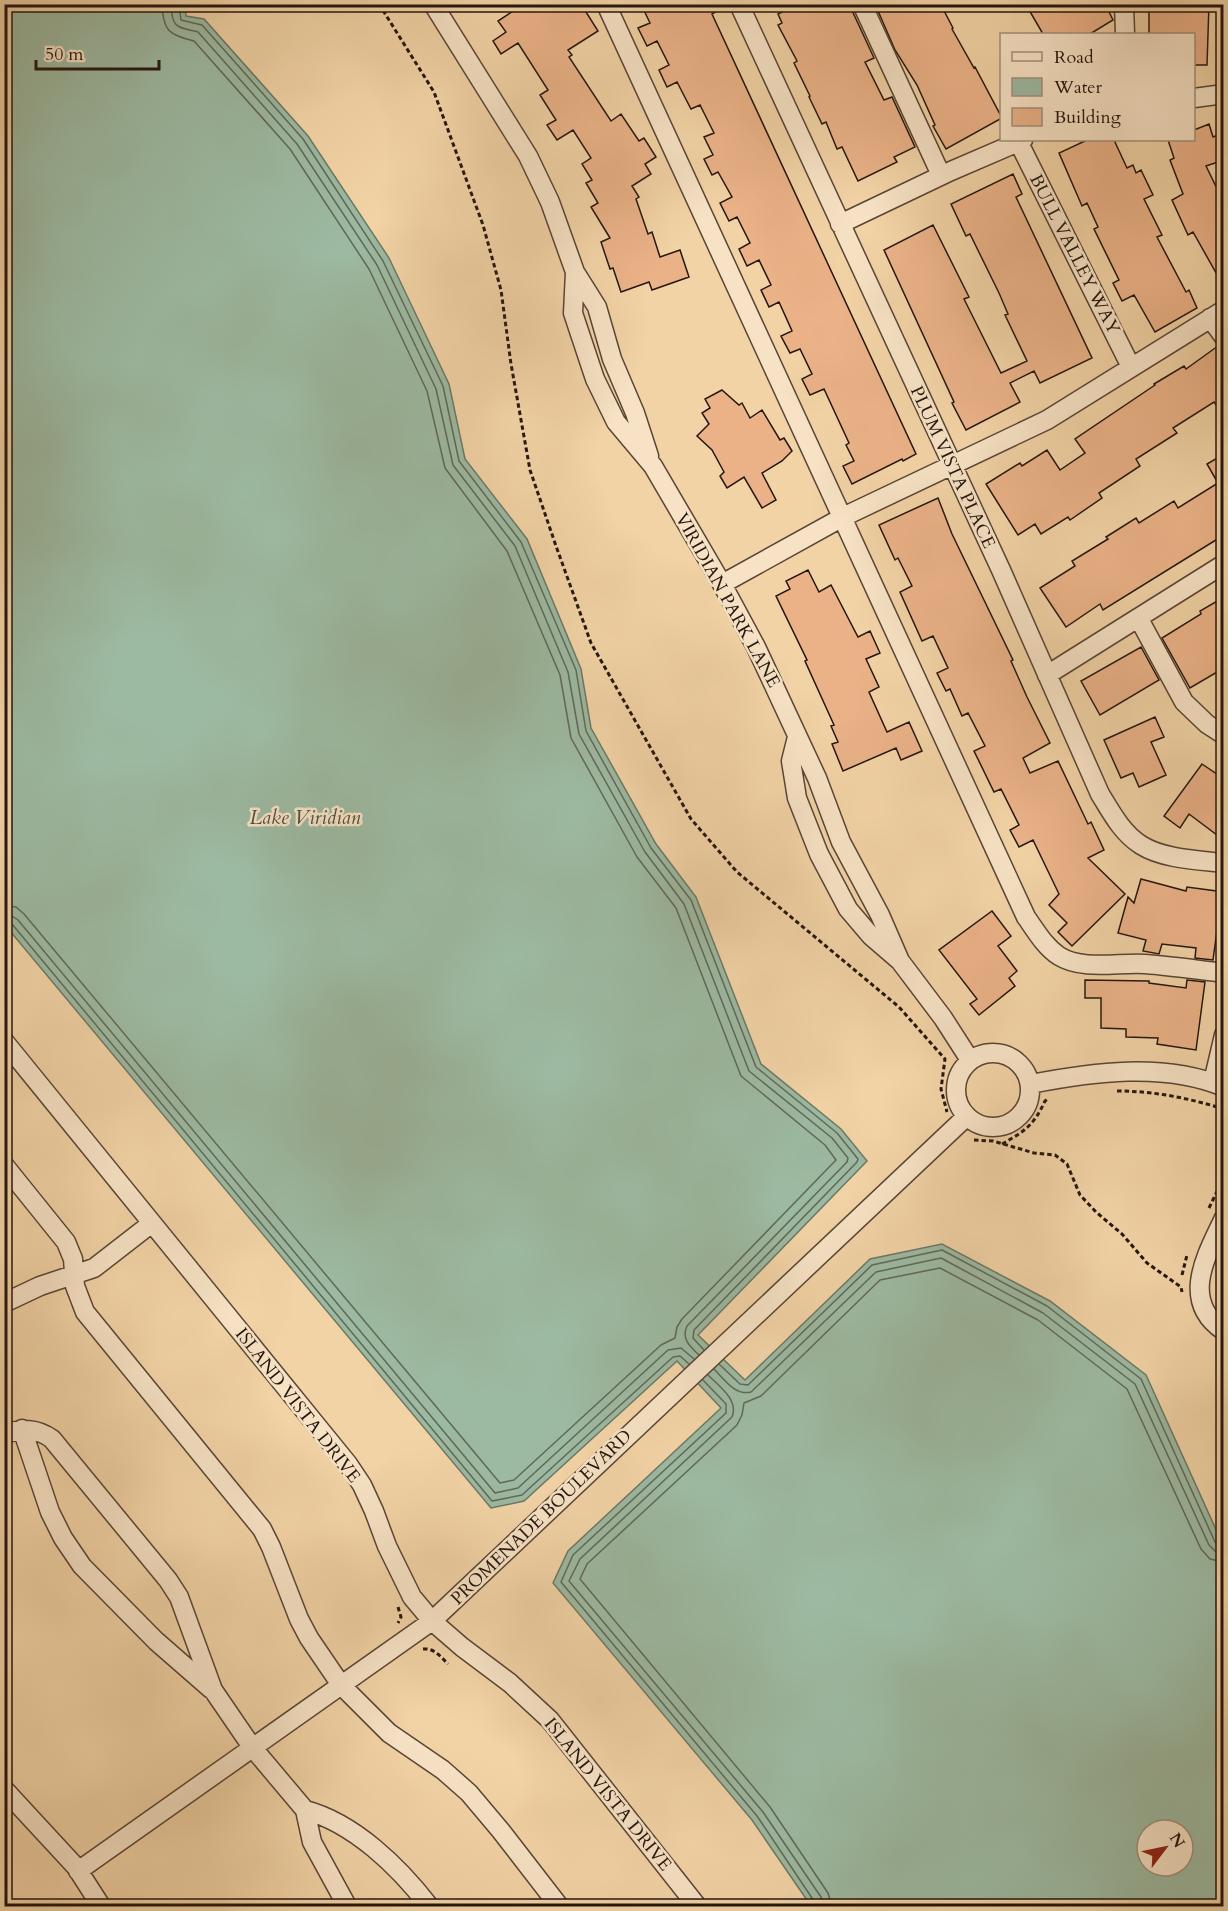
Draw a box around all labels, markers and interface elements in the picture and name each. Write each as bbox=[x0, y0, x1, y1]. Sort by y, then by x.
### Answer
scale bar bbox=[36, 33, 159, 71]
legend bbox=[1000, 33, 1195, 141]
text: 50 m bbox=[45, 42, 84, 67]
text: Road bbox=[1054, 45, 1094, 70]
text: Water bbox=[1053, 75, 1103, 100]
text: Building bbox=[1054, 105, 1122, 130]
street label: BULL VALLEY WAY bbox=[1023, 170, 1126, 339]
street label: PLUM VISTA PLACE bbox=[904, 382, 1001, 552]
street label: VIRIDIAN PARK LANE bbox=[669, 508, 786, 692]
water label: Lake Viridian bbox=[250, 804, 361, 831]
street label: ISLAND VISTA DRIVE bbox=[229, 1323, 366, 1488]
street label: PROMENADE BOULEVARD bbox=[445, 1424, 637, 1611]
street label: ISLAND VISTA DRIVE bbox=[538, 1712, 677, 1876]
north arrow bbox=[1135, 1818, 1195, 1878]
text: N bbox=[1164, 1829, 1190, 1852]

